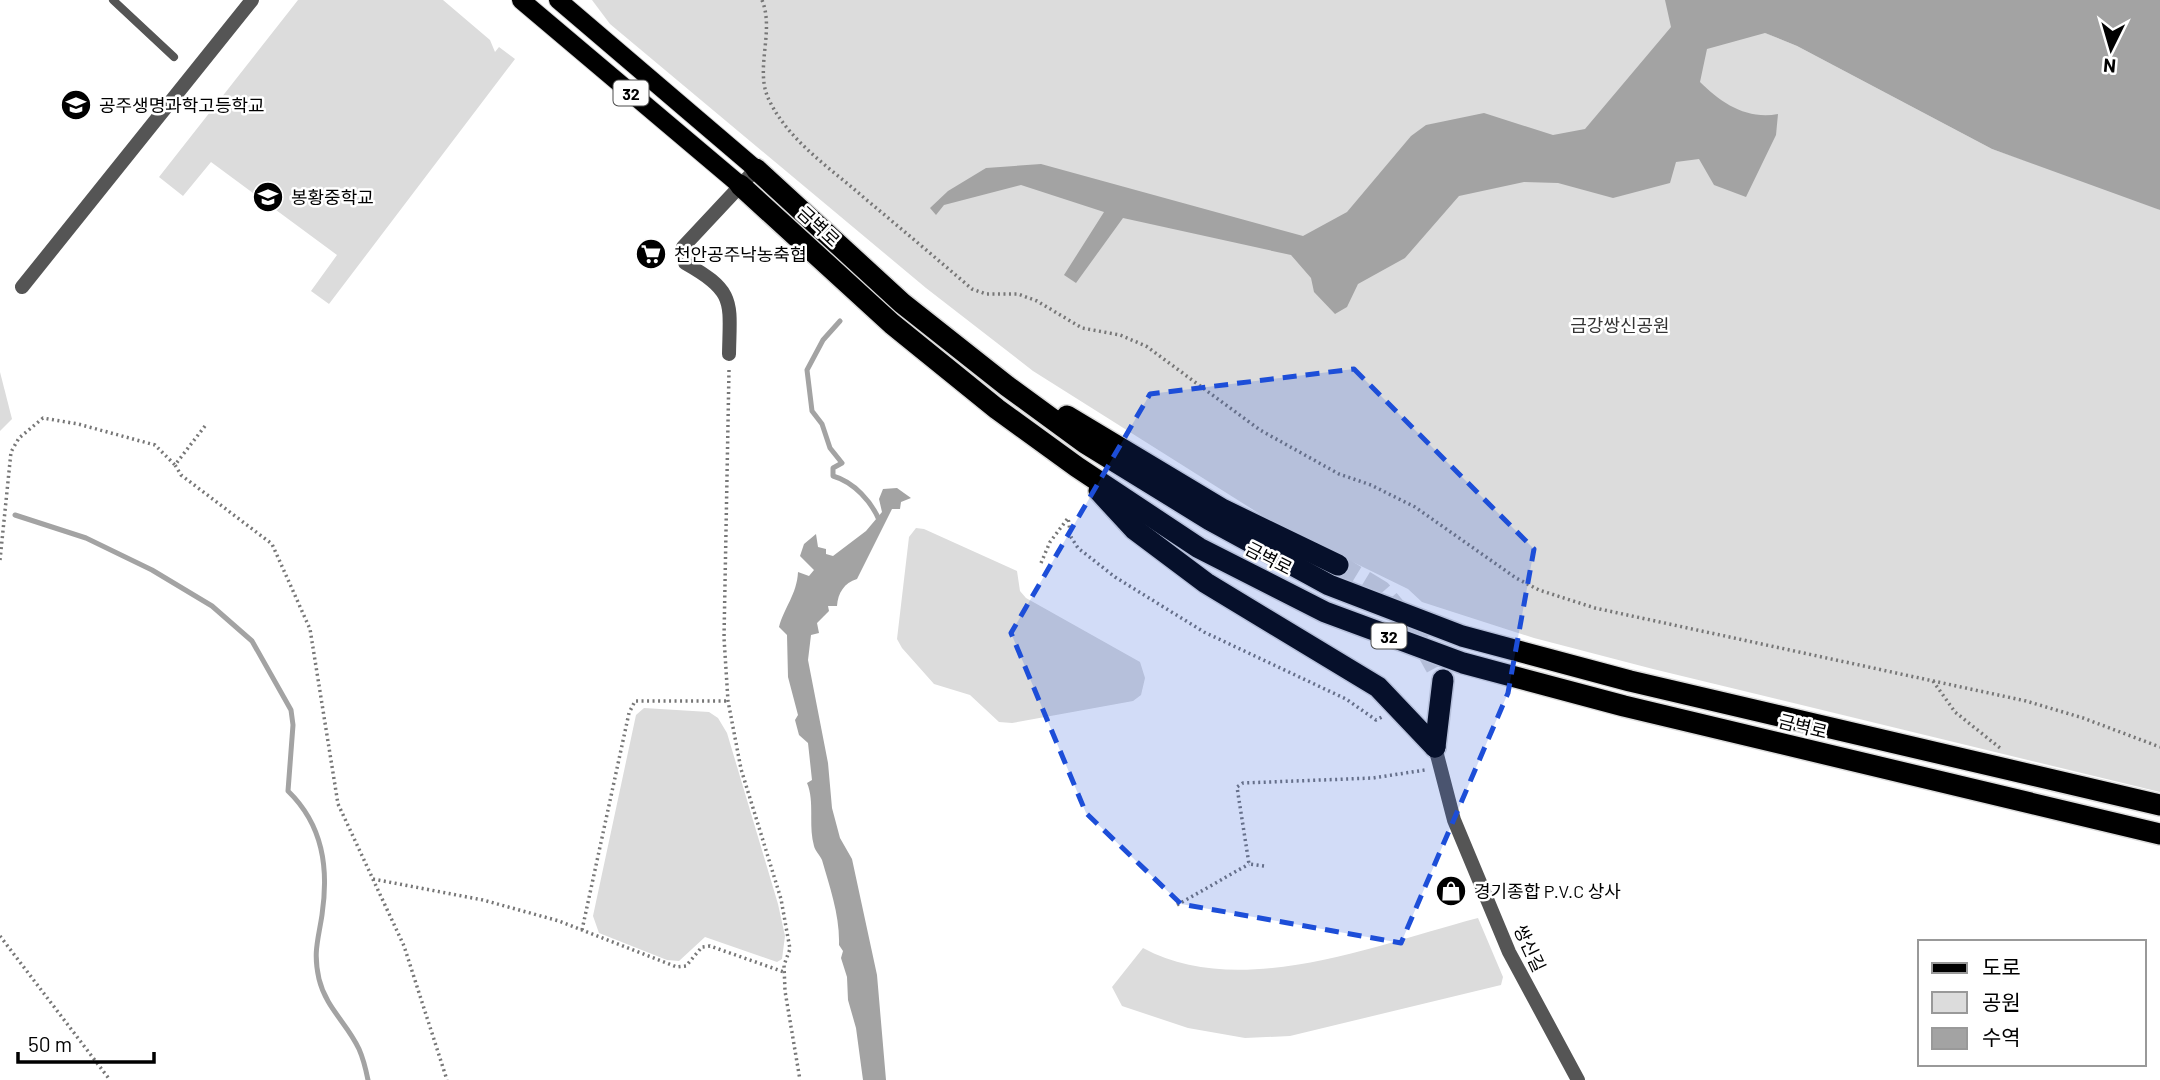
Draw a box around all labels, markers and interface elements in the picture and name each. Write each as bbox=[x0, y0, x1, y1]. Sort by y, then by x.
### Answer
north arrow bbox=[2076, 14, 2146, 84]
text: N bbox=[2102, 54, 2117, 78]
road number: 32 bbox=[614, 80, 648, 106]
school or university icon: 공주생명과학고등학교 bbox=[59, 88, 93, 122]
place label: 공주생명과학고등학교 bbox=[99, 94, 265, 116]
school or university icon: 봉황중학교 bbox=[251, 180, 285, 214]
place label: 봉황중학교 bbox=[291, 186, 374, 208]
street label: 금벽로 bbox=[793, 201, 845, 251]
supermarket icon: 천안공주낙농축협 bbox=[634, 237, 668, 271]
place label: 천안공주낙농축협 bbox=[674, 243, 806, 265]
park label: 금강쌍신공원 bbox=[1570, 314, 1670, 336]
street label: 금벽로 bbox=[1242, 537, 1296, 579]
road number: 32 bbox=[1372, 624, 1406, 649]
street label: 금벽로 bbox=[1776, 709, 1830, 743]
shop icon: 경기종합 P.V.C 상사 bbox=[1434, 874, 1468, 908]
place label: 경기종합 P.V.C 상사 bbox=[1474, 880, 1621, 902]
street label: 쌍신길 bbox=[1510, 921, 1550, 975]
legend bbox=[1918, 940, 2146, 1066]
text: 도로 bbox=[1982, 954, 2021, 979]
text: 공원 bbox=[1982, 989, 2021, 1014]
scale bar bbox=[18, 1020, 154, 1064]
text: 수역 bbox=[1982, 1024, 2021, 1049]
text: 50 m bbox=[28, 1031, 72, 1056]

